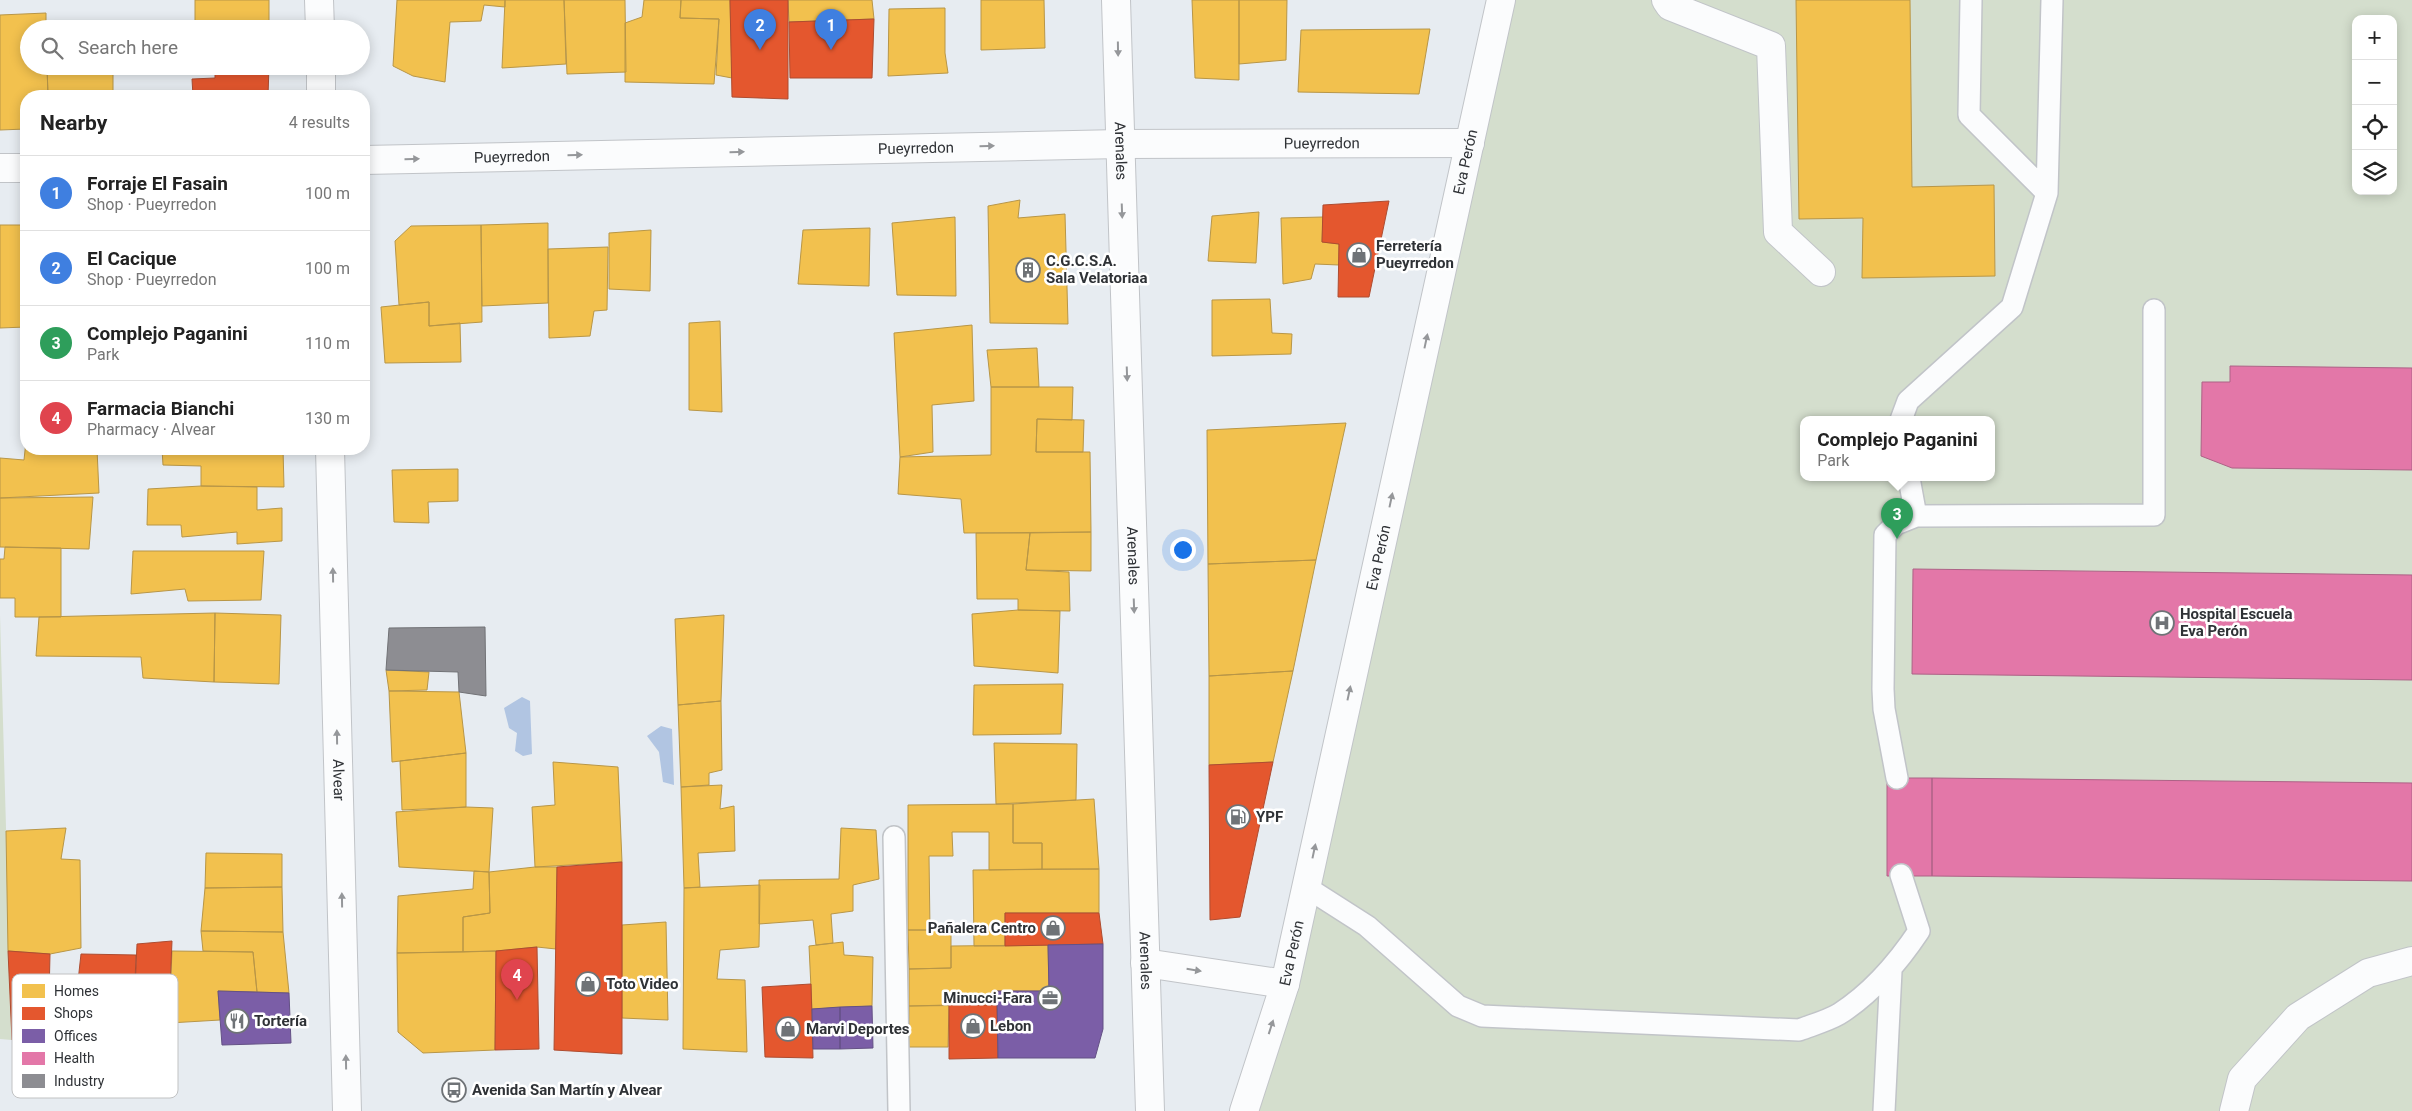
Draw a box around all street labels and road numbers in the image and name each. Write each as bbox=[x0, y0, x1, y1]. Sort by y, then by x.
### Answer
street label: Arenales bbox=[1111, 121, 1131, 180]
street label: Eva Perón bbox=[1450, 128, 1481, 196]
street label: Pueyrredon bbox=[1284, 134, 1360, 153]
street label: Pueyrredon bbox=[878, 139, 954, 158]
street label: Pueyrredon bbox=[474, 147, 550, 167]
street label: Eva Perón bbox=[1363, 523, 1395, 592]
street label: Arenales bbox=[1123, 526, 1143, 585]
street label: Alvear bbox=[329, 759, 348, 801]
street label: Eva Perón bbox=[1276, 919, 1308, 988]
street label: Arenales bbox=[1136, 931, 1155, 990]

